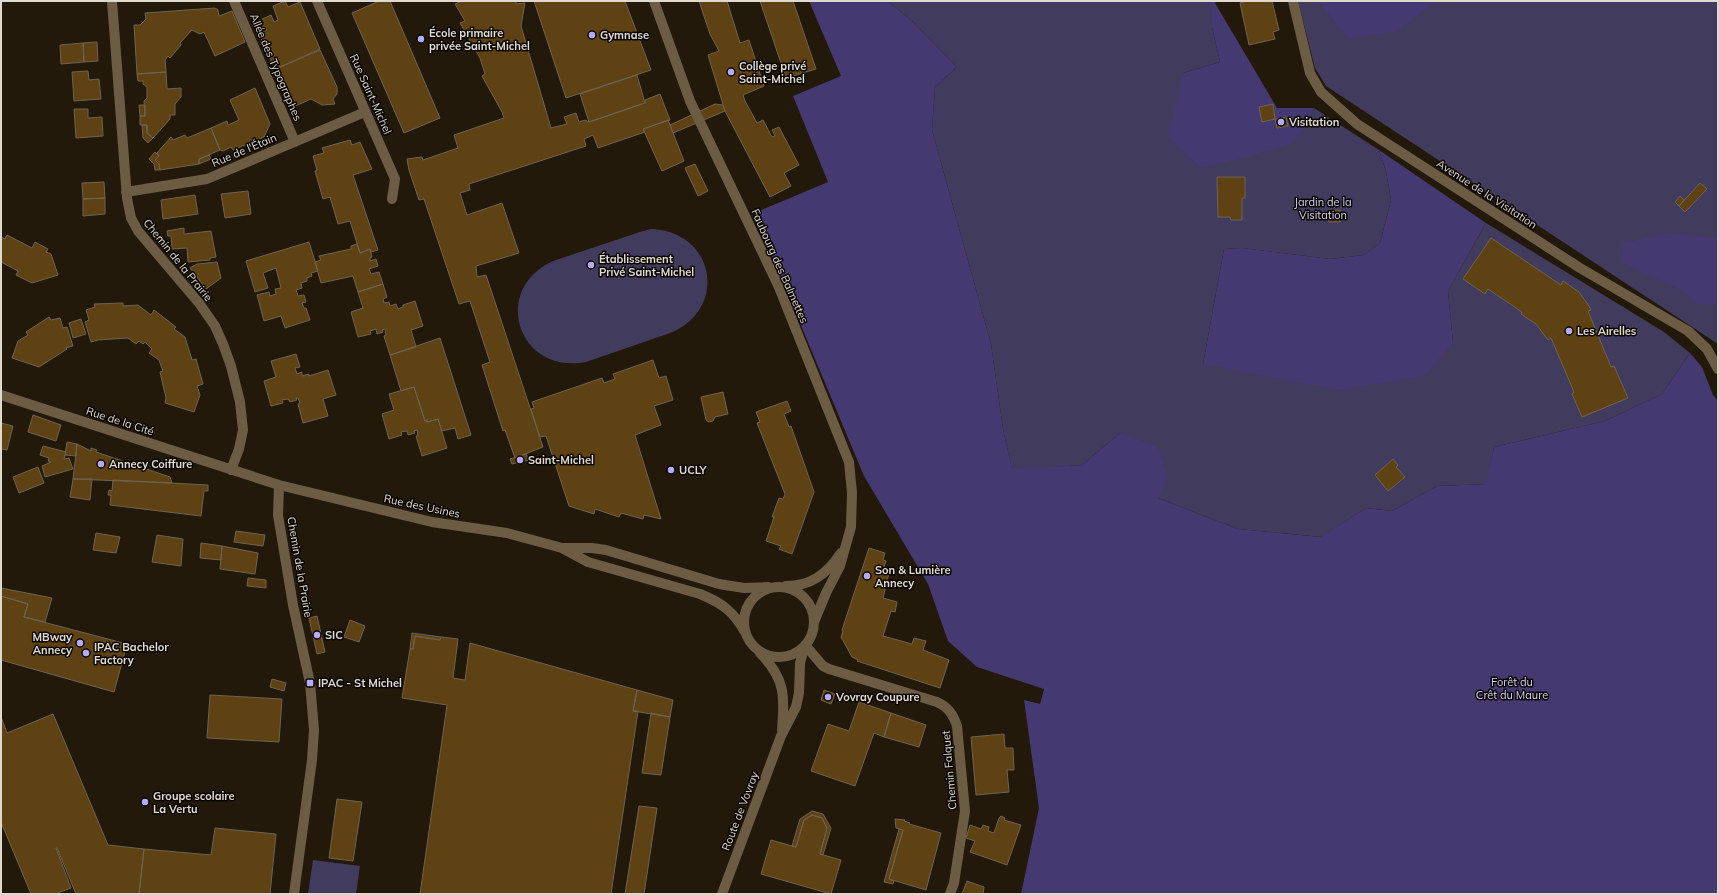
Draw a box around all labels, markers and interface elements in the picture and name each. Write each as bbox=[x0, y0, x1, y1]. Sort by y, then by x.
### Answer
street label: Allée des Typographes bbox=[247, 11, 305, 123]
place label: École primaire privée Saint-Michel bbox=[429, 26, 530, 53]
place label: Gymnase bbox=[600, 28, 649, 42]
marker: Gymnase bbox=[587, 30, 597, 40]
marker: École primaire privée Saint-Michel bbox=[416, 34, 426, 44]
street label: Rue Saint-Michel bbox=[347, 52, 395, 136]
place label: Collège privé Saint-Michel bbox=[739, 59, 806, 86]
marker: Collège privé Saint-Michel bbox=[726, 67, 736, 77]
place label: Visitation bbox=[1288, 115, 1339, 129]
marker: Visitation bbox=[1276, 117, 1286, 127]
street label: Rue de l'Étain bbox=[209, 130, 279, 170]
street label: Avenue de la Visitation bbox=[1434, 156, 1540, 232]
park label: Jardin de la Visitation bbox=[1294, 195, 1352, 222]
street label: Faubourg des Balmettes bbox=[748, 207, 812, 325]
street label: Chemin de la Prairie bbox=[140, 216, 216, 304]
place label: Établissement Privé Saint-Michel bbox=[599, 252, 694, 279]
marker: Établissement Privé Saint-Michel bbox=[586, 260, 596, 270]
place label: Les Airelles bbox=[1577, 324, 1637, 338]
marker: Les Airelles bbox=[1564, 326, 1574, 336]
street label: Rue de la Cité bbox=[84, 403, 156, 439]
place label: Saint-Michel bbox=[528, 453, 594, 467]
marker: Saint-Michel bbox=[515, 455, 525, 465]
place label: Annecy Coiffure bbox=[109, 457, 192, 471]
marker: Annecy Coiffure bbox=[96, 459, 106, 469]
place label: UCLY bbox=[679, 463, 708, 477]
marker: UCLY bbox=[666, 465, 676, 475]
street label: Rue des Usines bbox=[383, 491, 461, 521]
street label: Chemin de la Prairie bbox=[284, 516, 316, 618]
place label: Son & Lumière Annecy bbox=[875, 563, 951, 590]
marker: Son & Lumière Annecy bbox=[862, 571, 872, 581]
place label: SIC bbox=[325, 628, 343, 642]
place label: MBway Annecy bbox=[32, 630, 72, 657]
marker: SIC bbox=[312, 630, 322, 640]
marker: MBway Annecy bbox=[75, 638, 85, 648]
place label: IPAC Bachelor Factory bbox=[94, 640, 169, 667]
marker: IPAC Bachelor Factory bbox=[81, 648, 91, 658]
park label: Forêt du Crêt du Maure bbox=[1476, 675, 1548, 702]
place label: IPAC - St Michel bbox=[318, 676, 402, 690]
marker: IPAC - St Michel bbox=[305, 678, 315, 688]
place label: Vovray Coupure bbox=[835, 690, 920, 704]
marker: Vovray Coupure bbox=[823, 692, 833, 702]
street label: Chemin Falquet bbox=[939, 730, 959, 810]
street label: Route de Vovray bbox=[718, 769, 762, 853]
place label: Groupe scolaire La Vertu bbox=[153, 789, 235, 816]
marker: Groupe scolaire La Vertu bbox=[140, 797, 150, 807]

